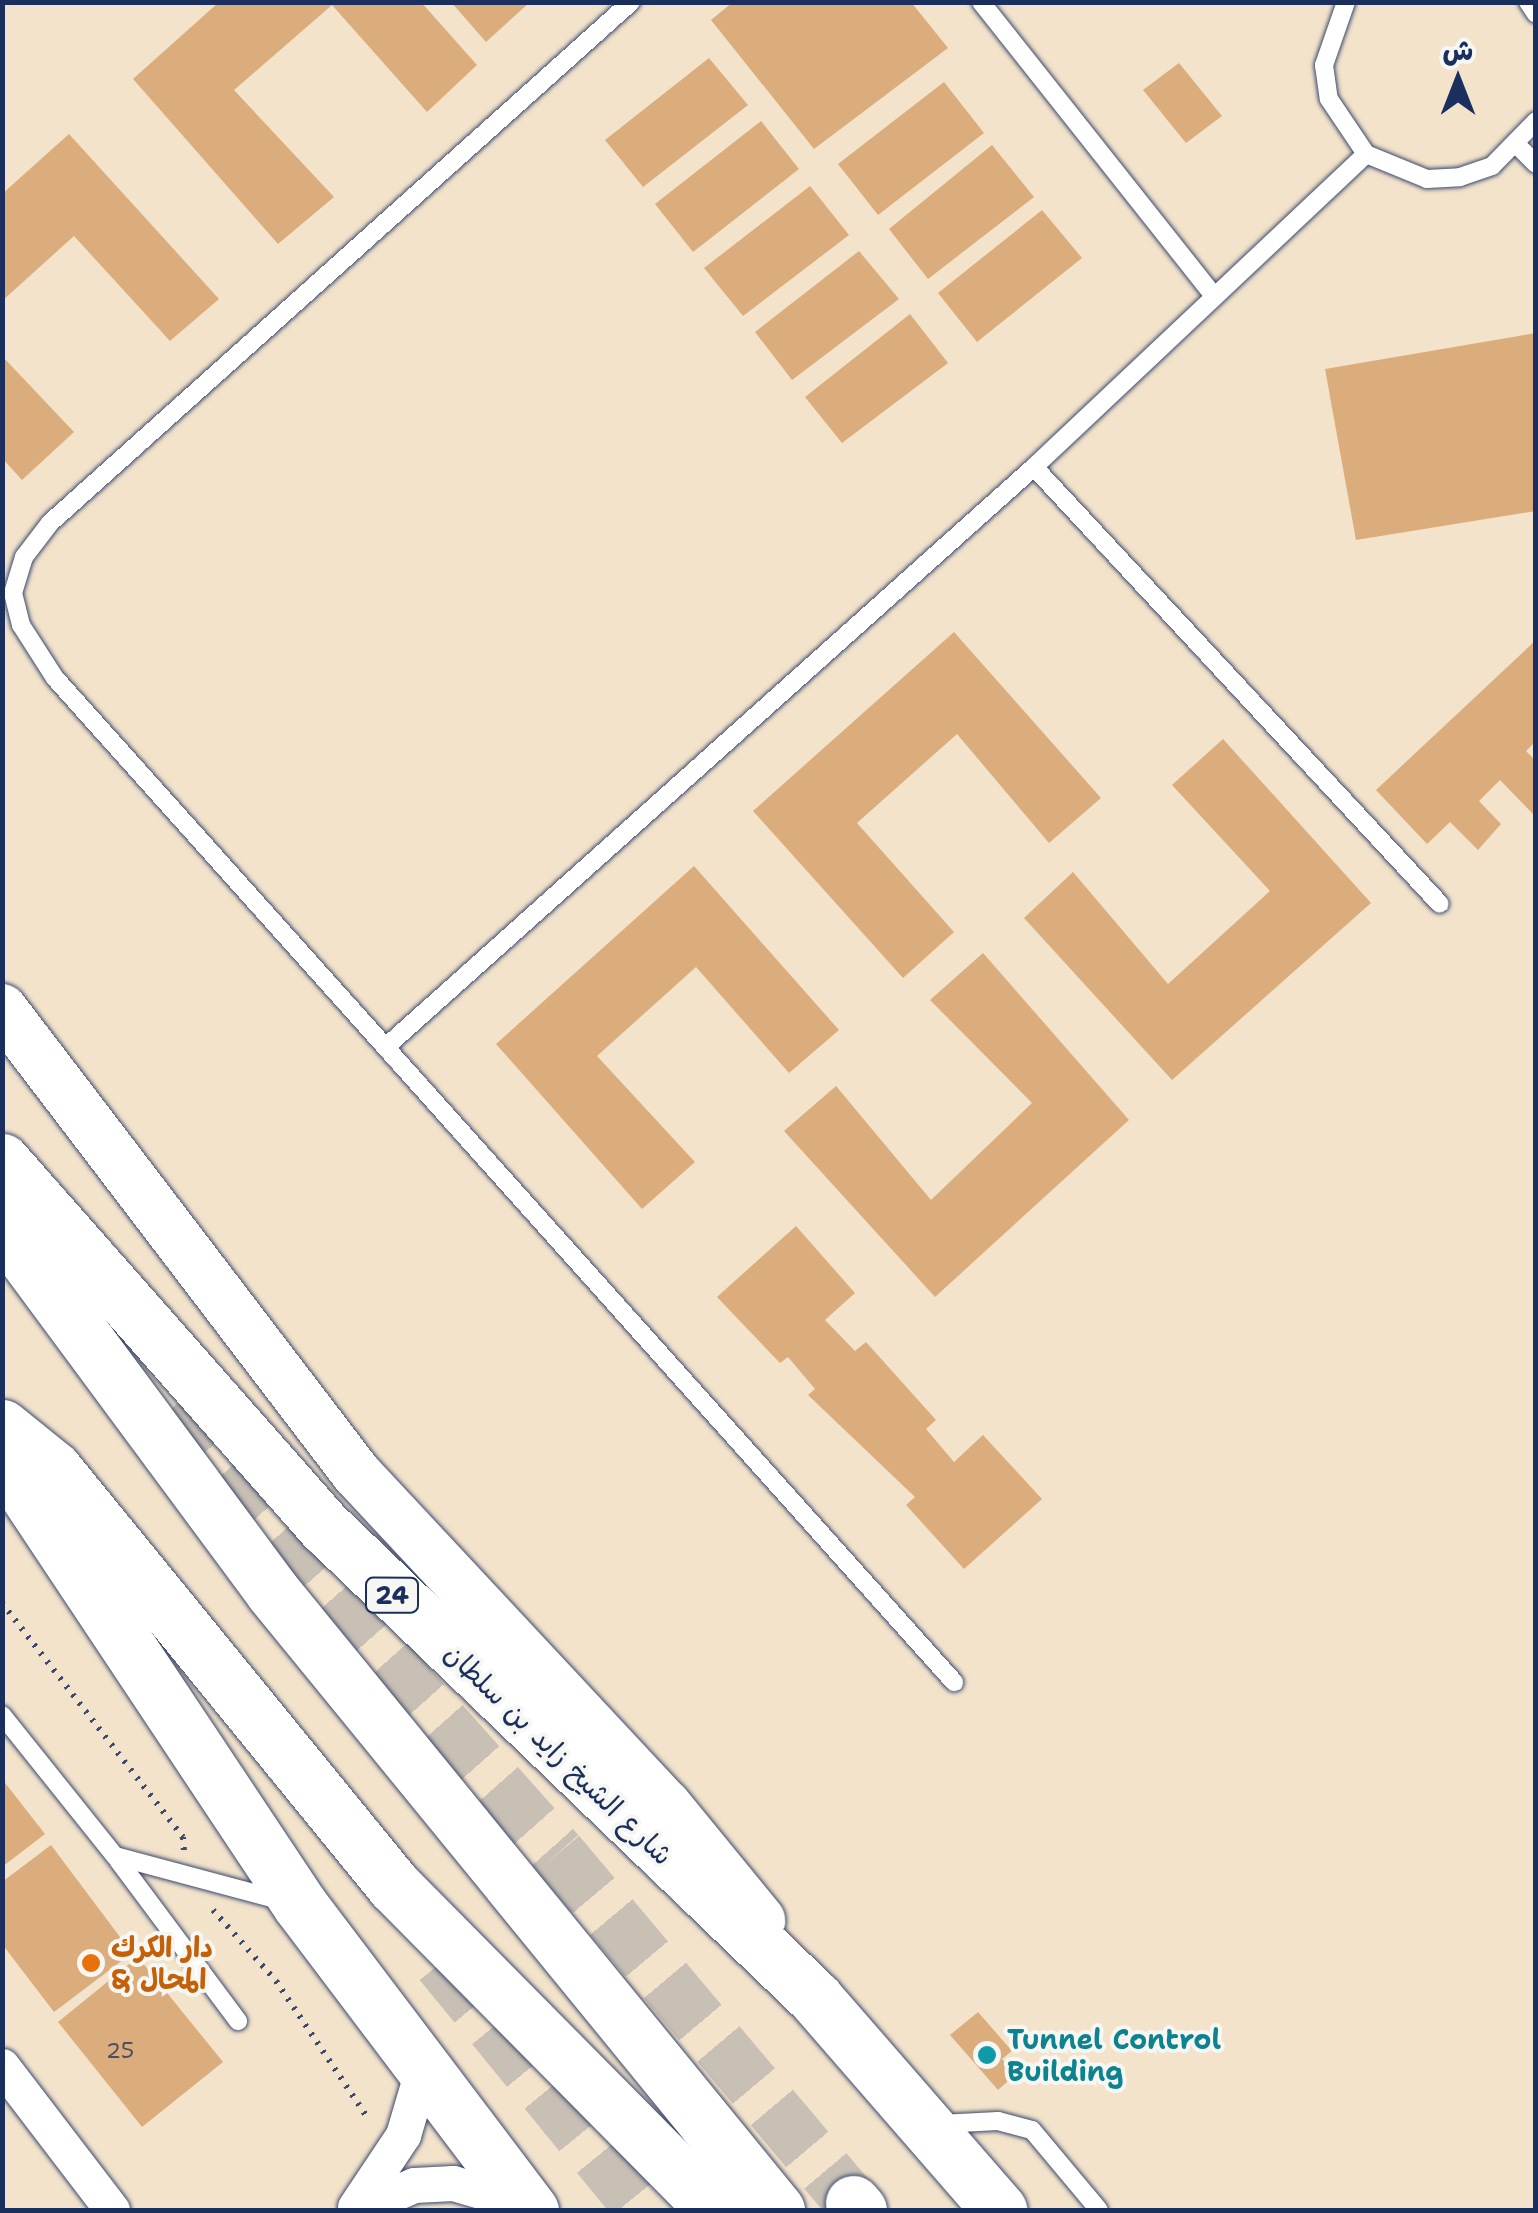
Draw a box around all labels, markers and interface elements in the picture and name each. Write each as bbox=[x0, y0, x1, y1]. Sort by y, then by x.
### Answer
north arrow bbox=[1408, 30, 1508, 130]
text: ش bbox=[1443, 31, 1473, 69]
road number: 24 bbox=[364, 1575, 420, 1615]
street label: شارع الشيخ زايد بن سلطان bbox=[438, 1636, 680, 1872]
place label: دار الكرك & المحال bbox=[111, 1930, 213, 1996]
marker: دار الكرك & المحال bbox=[80, 1952, 102, 1974]
place label: Tunnel Control Building bbox=[1007, 2022, 1221, 2088]
house number: 25 bbox=[106, 2038, 134, 2064]
marker: Tunnel Control Building bbox=[976, 2044, 998, 2066]

